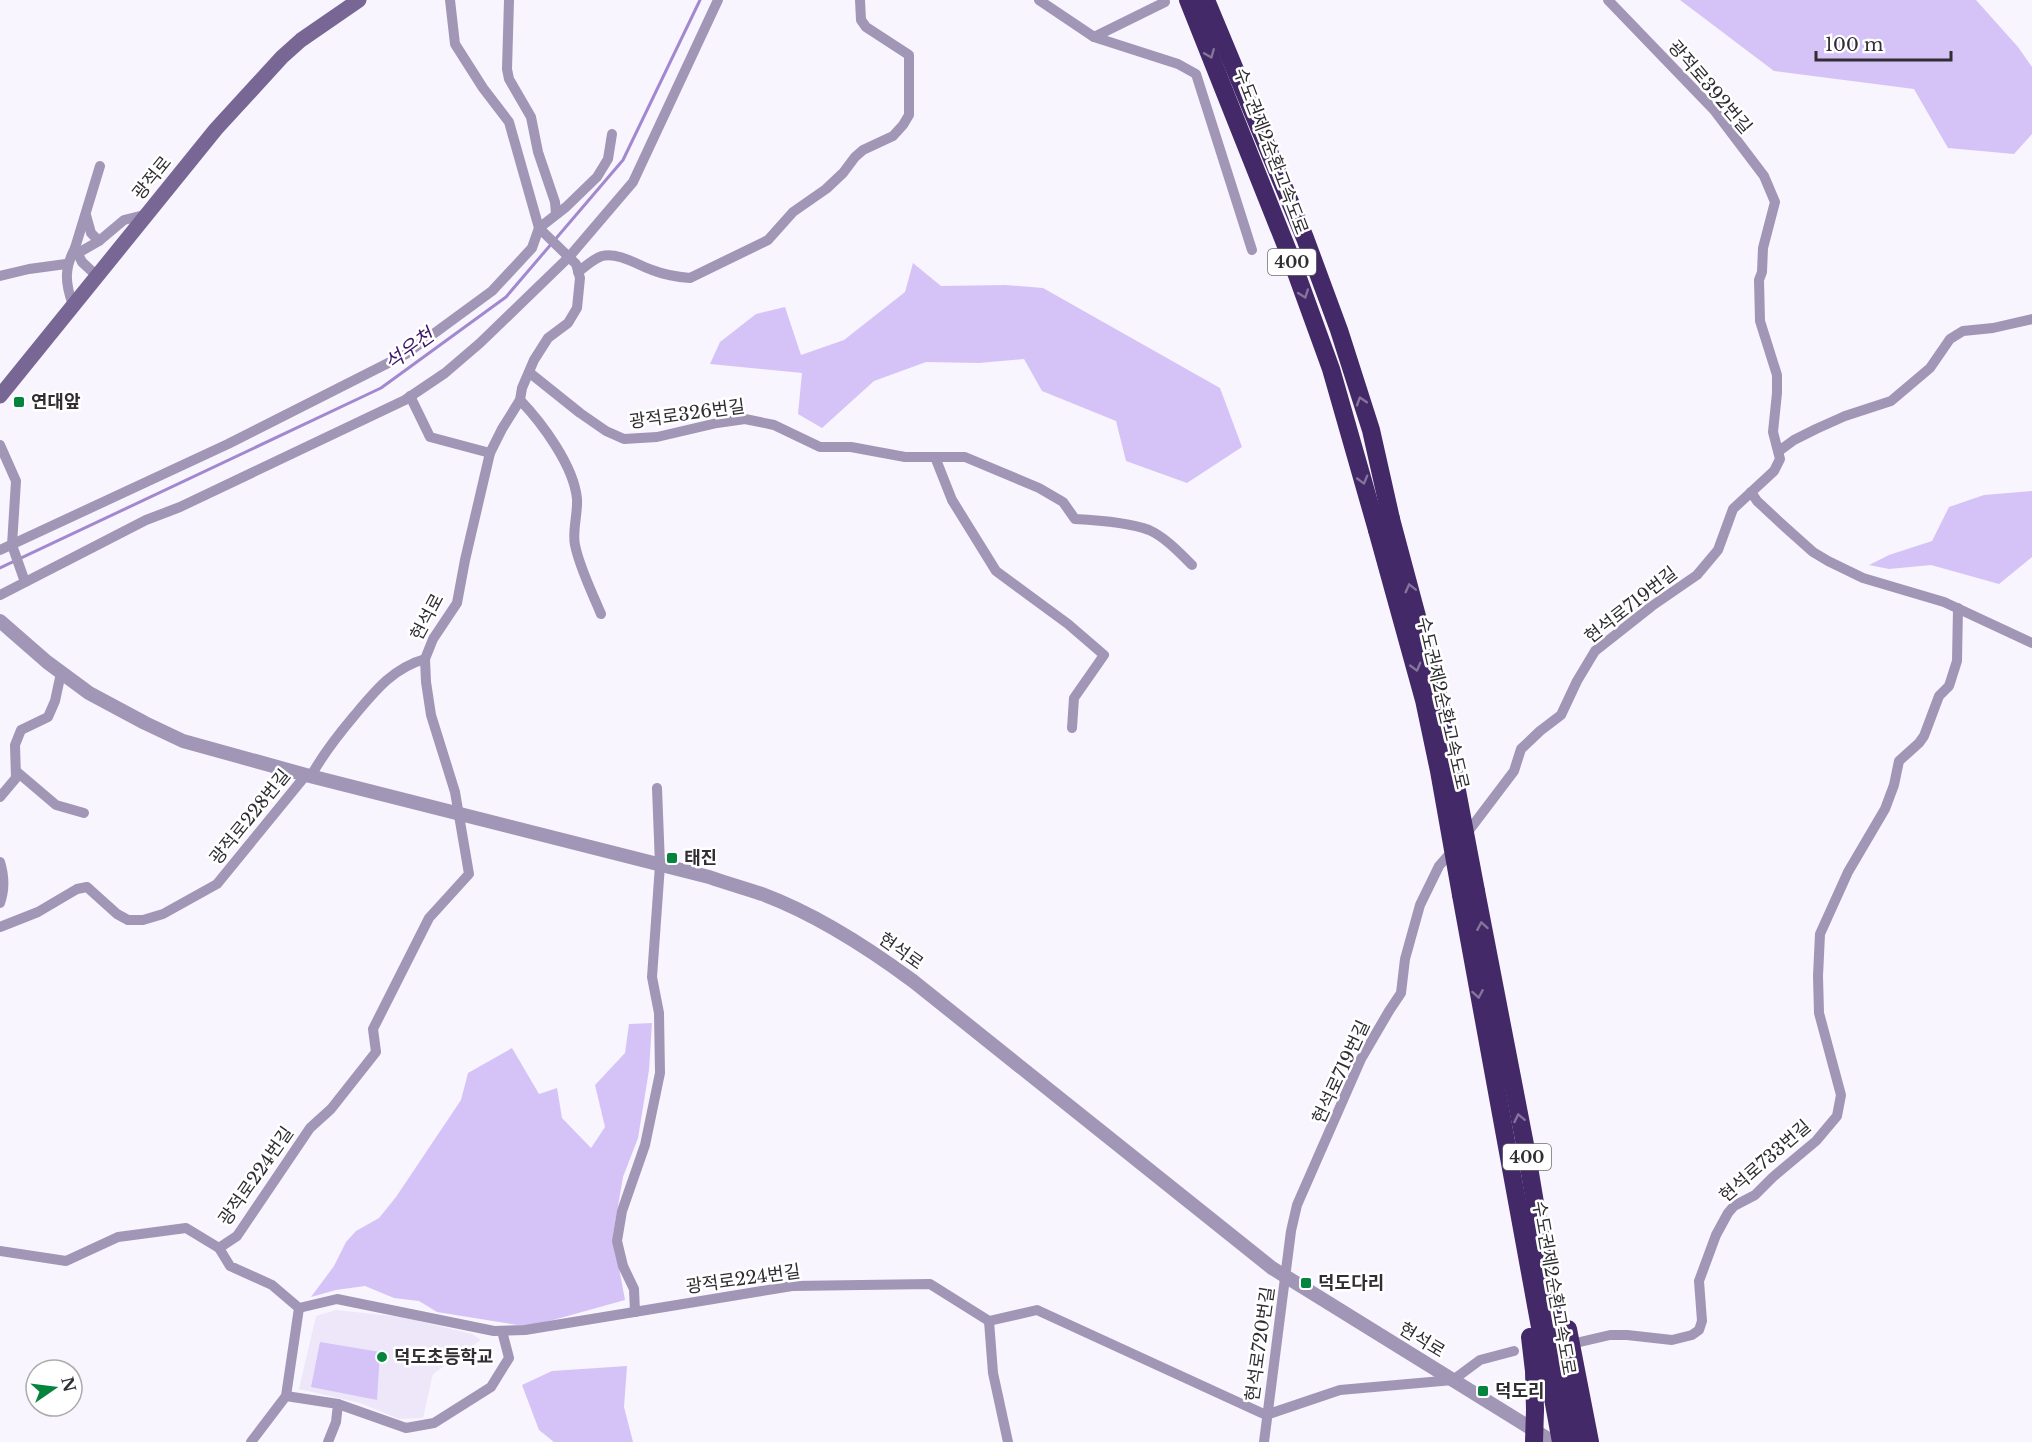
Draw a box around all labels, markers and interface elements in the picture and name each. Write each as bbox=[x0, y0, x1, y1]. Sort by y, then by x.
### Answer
scale bar bbox=[1816, 24, 1951, 62]
text: 100 m bbox=[1825, 34, 1883, 56]
street label: 광적로392번길 bbox=[1663, 36, 1757, 138]
one-way arrow bbox=[1203, 48, 1215, 59]
street label: 수도권제2순환고속도로 bbox=[1229, 65, 1313, 237]
street label: 광적로 bbox=[128, 152, 176, 204]
road number: 400 bbox=[1268, 249, 1316, 275]
one-way arrow bbox=[1296, 289, 1309, 299]
water label: 석우천 bbox=[380, 322, 440, 375]
place label: 연대앞 bbox=[31, 391, 81, 413]
marker: 연대앞 bbox=[12, 395, 26, 409]
street label: 광적로326번길 bbox=[628, 395, 746, 433]
one-way arrow bbox=[1356, 396, 1368, 407]
one-way arrow bbox=[1356, 474, 1368, 485]
street label: 현석로719번길 bbox=[1580, 562, 1682, 648]
one-way arrow bbox=[1405, 583, 1417, 594]
street label: 현석로 bbox=[406, 590, 448, 644]
street label: 수도권제2순환고속도로 bbox=[1412, 614, 1474, 792]
one-way arrow bbox=[1408, 662, 1421, 672]
street label: 광적로228번길 bbox=[205, 765, 295, 869]
place label: 태진 bbox=[684, 847, 717, 869]
marker: 태진 bbox=[665, 851, 679, 865]
one-way arrow bbox=[1477, 922, 1489, 931]
street label: 현석로 bbox=[874, 928, 928, 974]
one-way arrow bbox=[1471, 989, 1484, 999]
street label: 현석로719번길 bbox=[1307, 1017, 1375, 1127]
one-way arrow bbox=[1513, 1113, 1526, 1123]
street label: 현석로733번길 bbox=[1715, 1115, 1815, 1207]
street label: 광적로224번길 bbox=[214, 1122, 298, 1230]
road number: 400 bbox=[1503, 1144, 1551, 1170]
street label: 수도권제2순환고속도로 bbox=[1528, 1199, 1580, 1377]
street label: 광적로224번길 bbox=[684, 1260, 802, 1298]
place label: 덕도다리 bbox=[1318, 1272, 1384, 1294]
marker: 덕도다리 bbox=[1299, 1276, 1313, 1290]
street label: 현석로720번길 bbox=[1241, 1285, 1279, 1403]
street label: 현석로 bbox=[1395, 1318, 1449, 1362]
place label: 덕도초등학교 bbox=[394, 1346, 493, 1368]
marker: 덕도초등학교 bbox=[375, 1350, 389, 1364]
north arrow bbox=[24, 1358, 84, 1418]
text: N bbox=[57, 1375, 80, 1394]
place label: 덕도리 bbox=[1495, 1380, 1545, 1402]
marker: 덕도리 bbox=[1476, 1384, 1490, 1398]

